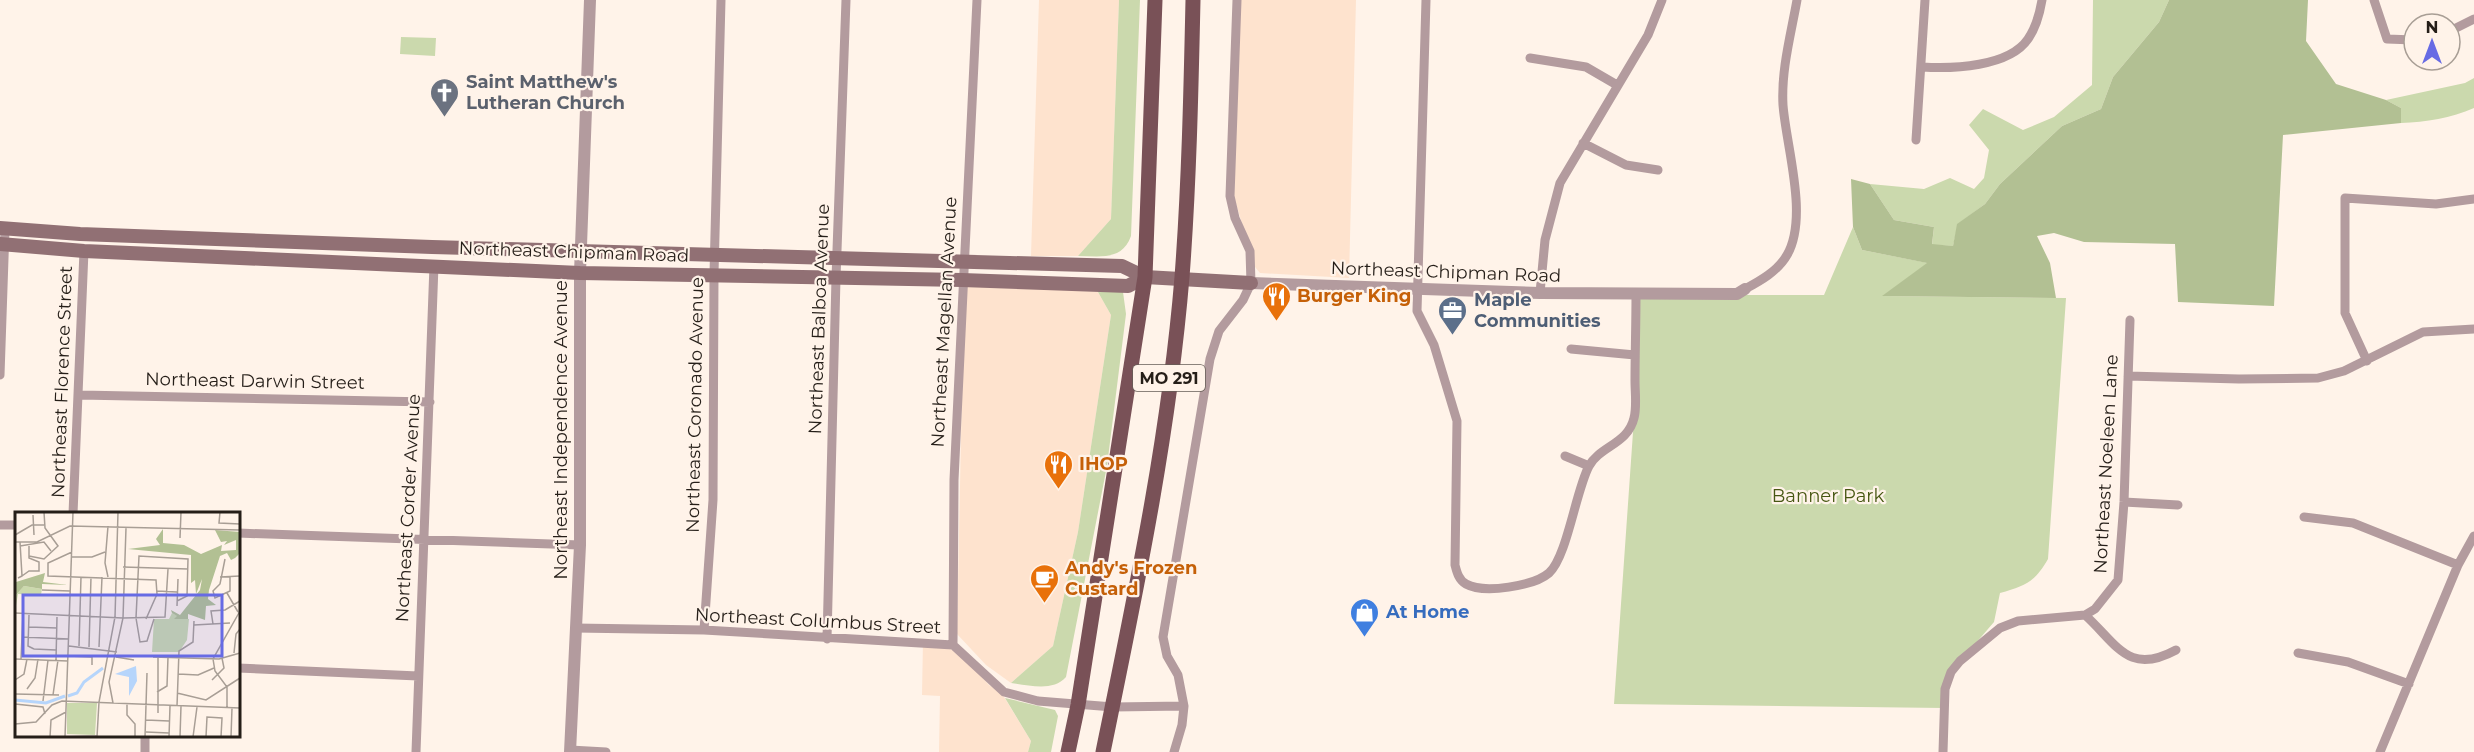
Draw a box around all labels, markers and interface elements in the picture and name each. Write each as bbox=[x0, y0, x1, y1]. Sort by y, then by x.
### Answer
north arrow bbox=[2402, 12, 2462, 72]
text: N bbox=[2426, 18, 2438, 37]
place label: Saint Matthew's Lutheran Church bbox=[466, 71, 625, 114]
church icon: Saint Matthew's Lutheran Church bbox=[429, 76, 461, 118]
street label: Northeast Magellan Avenue bbox=[926, 196, 962, 448]
street label: Northeast Balboa Avenue bbox=[804, 203, 834, 435]
street label: Northeast Chipman Road bbox=[458, 237, 690, 267]
street label: Northeast Chipman Road bbox=[1330, 257, 1562, 287]
street label: Northeast Florence Street bbox=[47, 265, 77, 499]
street label: Northeast Coronado Avenue bbox=[682, 277, 708, 533]
street label: Northeast Independence Avenue bbox=[550, 280, 572, 580]
restaurant icon: Burger King bbox=[1260, 280, 1292, 322]
place label: Burger King bbox=[1297, 285, 1411, 307]
place label: Maple Communities bbox=[1474, 289, 1601, 332]
office icon: Maple Communities bbox=[1437, 294, 1469, 336]
street label: Northeast Noeleen Lane bbox=[2089, 354, 2123, 574]
road number: MO 291 bbox=[1133, 365, 1205, 391]
street label: Northeast Darwin Street bbox=[145, 368, 365, 394]
street label: Northeast Corder Avenue bbox=[391, 393, 425, 623]
restaurant icon: IHOP bbox=[1042, 448, 1074, 490]
place label: IHOP bbox=[1079, 453, 1128, 475]
park label: Banner Park bbox=[1772, 485, 1884, 507]
inset map bbox=[15, 512, 240, 737]
place label: Andy's Frozen Custard bbox=[1064, 557, 1197, 600]
cafe icon: Andy's Frozen Custard bbox=[1028, 562, 1060, 604]
shop icon: At Home bbox=[1349, 596, 1381, 638]
place label: At Home bbox=[1385, 601, 1469, 623]
street label: Northeast Columbus Street bbox=[694, 604, 942, 638]

